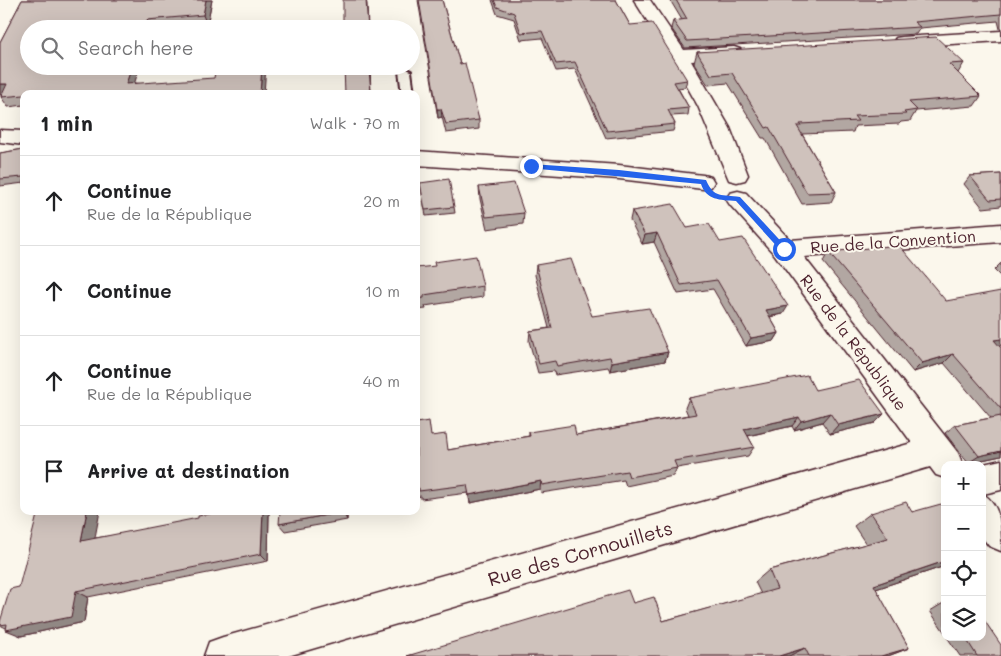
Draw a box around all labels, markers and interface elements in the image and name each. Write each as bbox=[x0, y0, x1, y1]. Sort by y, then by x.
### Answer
search box bbox=[20, 20, 420, 75]
icon: search bbox=[38, 34, 66, 62]
text: Search here bbox=[78, 35, 194, 60]
text: 1 min bbox=[40, 109, 93, 136]
text: Walk · 70 m bbox=[310, 112, 400, 133]
route end bbox=[520, 155, 543, 178]
text: Continue bbox=[87, 178, 172, 203]
icon: ahead bbox=[40, 187, 68, 215]
text: 20 m bbox=[363, 190, 400, 211]
text: Rue de la République bbox=[87, 203, 252, 224]
street label: Rue de la Convention bbox=[810, 225, 976, 257]
route start bbox=[773, 238, 796, 261]
street label: Rue de la République bbox=[796, 270, 912, 414]
icon: ahead bbox=[40, 277, 68, 305]
text: Continue bbox=[87, 278, 172, 303]
text: 10 m bbox=[365, 280, 400, 301]
text: Continue bbox=[87, 358, 172, 383]
icon: ahead bbox=[40, 367, 68, 395]
text: 40 m bbox=[363, 370, 400, 391]
text: Rue de la République bbox=[87, 383, 252, 404]
icon: arrive bbox=[40, 457, 68, 485]
text: Arrive at destination bbox=[87, 458, 290, 483]
map controls bbox=[941, 461, 986, 641]
button: + bbox=[941, 461, 986, 506]
button: − bbox=[941, 506, 986, 551]
street label: Rue des Cornouillets bbox=[485, 515, 675, 591]
button: locate bbox=[941, 551, 986, 596]
button: layers bbox=[941, 596, 986, 641]

